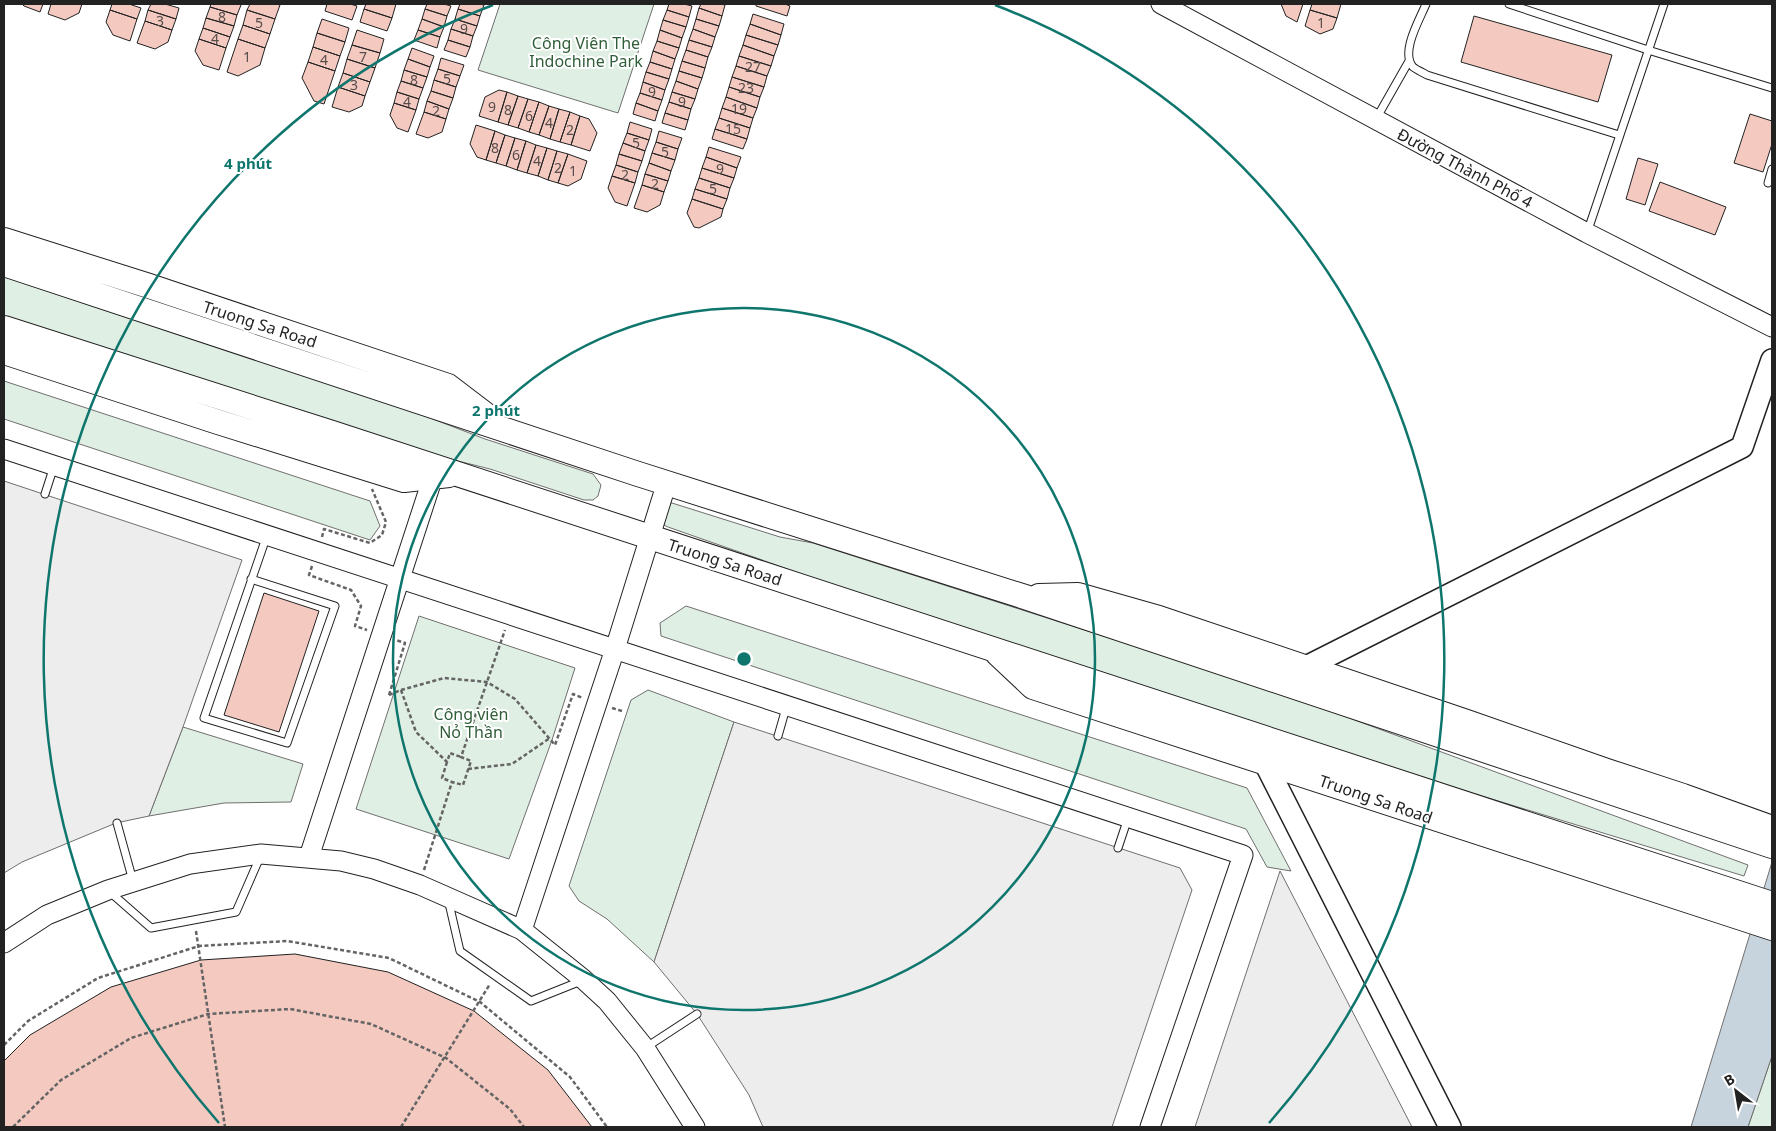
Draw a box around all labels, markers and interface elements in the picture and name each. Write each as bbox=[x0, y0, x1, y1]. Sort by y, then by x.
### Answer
house number: 8 bbox=[218, 7, 226, 26]
house number: 3 bbox=[156, 11, 164, 30]
house number: 5 bbox=[255, 13, 263, 32]
house number: 1 bbox=[1317, 13, 1325, 32]
house number: 9 bbox=[460, 19, 468, 38]
house number: 4 bbox=[211, 29, 219, 48]
park label: Công Viên The Indochine Park bbox=[529, 32, 643, 72]
house number: 1 bbox=[243, 47, 251, 66]
house number: 7 bbox=[359, 47, 367, 66]
house number: 4 bbox=[320, 50, 328, 69]
house number: 27 bbox=[745, 57, 761, 76]
house number: 5 bbox=[443, 69, 451, 88]
house number: 8 bbox=[410, 70, 418, 89]
house number: 3 bbox=[350, 75, 358, 94]
house number: 23 bbox=[738, 78, 754, 97]
house number: 9 bbox=[648, 82, 656, 101]
house number: 4 bbox=[403, 92, 411, 111]
house number: 9 bbox=[678, 92, 686, 111]
house number: 9 bbox=[488, 97, 496, 116]
house number: 19 bbox=[731, 99, 747, 118]
house number: 8 bbox=[504, 100, 512, 119]
house number: 2 bbox=[432, 101, 440, 120]
house number: 6 bbox=[525, 106, 533, 125]
house number: 4 bbox=[545, 113, 553, 132]
house number: 15 bbox=[725, 119, 741, 138]
house number: 2 bbox=[566, 120, 574, 139]
street label: Đường Thành Phố 4 bbox=[1393, 123, 1537, 213]
house number: 5 bbox=[632, 133, 640, 152]
house number: 8 bbox=[491, 138, 499, 157]
house number: 5 bbox=[661, 142, 669, 161]
house number: 6 bbox=[512, 145, 520, 164]
house number: 4 bbox=[533, 151, 541, 170]
text: 4 phút bbox=[224, 153, 272, 173]
house number: 2 bbox=[554, 158, 562, 177]
house number: 9 bbox=[716, 159, 724, 178]
house number: 1 bbox=[569, 161, 577, 180]
house number: 2 bbox=[621, 165, 629, 184]
house number: 2 bbox=[651, 174, 659, 193]
house number: 5 bbox=[709, 179, 717, 198]
street label: Truong Sa Road bbox=[200, 295, 320, 353]
text: 2 phút bbox=[472, 400, 520, 420]
street label: Truong Sa Road bbox=[665, 533, 785, 591]
centre of rings bbox=[735, 650, 753, 668]
park label: Công viên Nỏ Thần bbox=[434, 703, 508, 743]
street label: Truong Sa Road bbox=[1316, 769, 1436, 829]
north arrow bbox=[1711, 1066, 1761, 1116]
text: B bbox=[1720, 1069, 1738, 1090]

